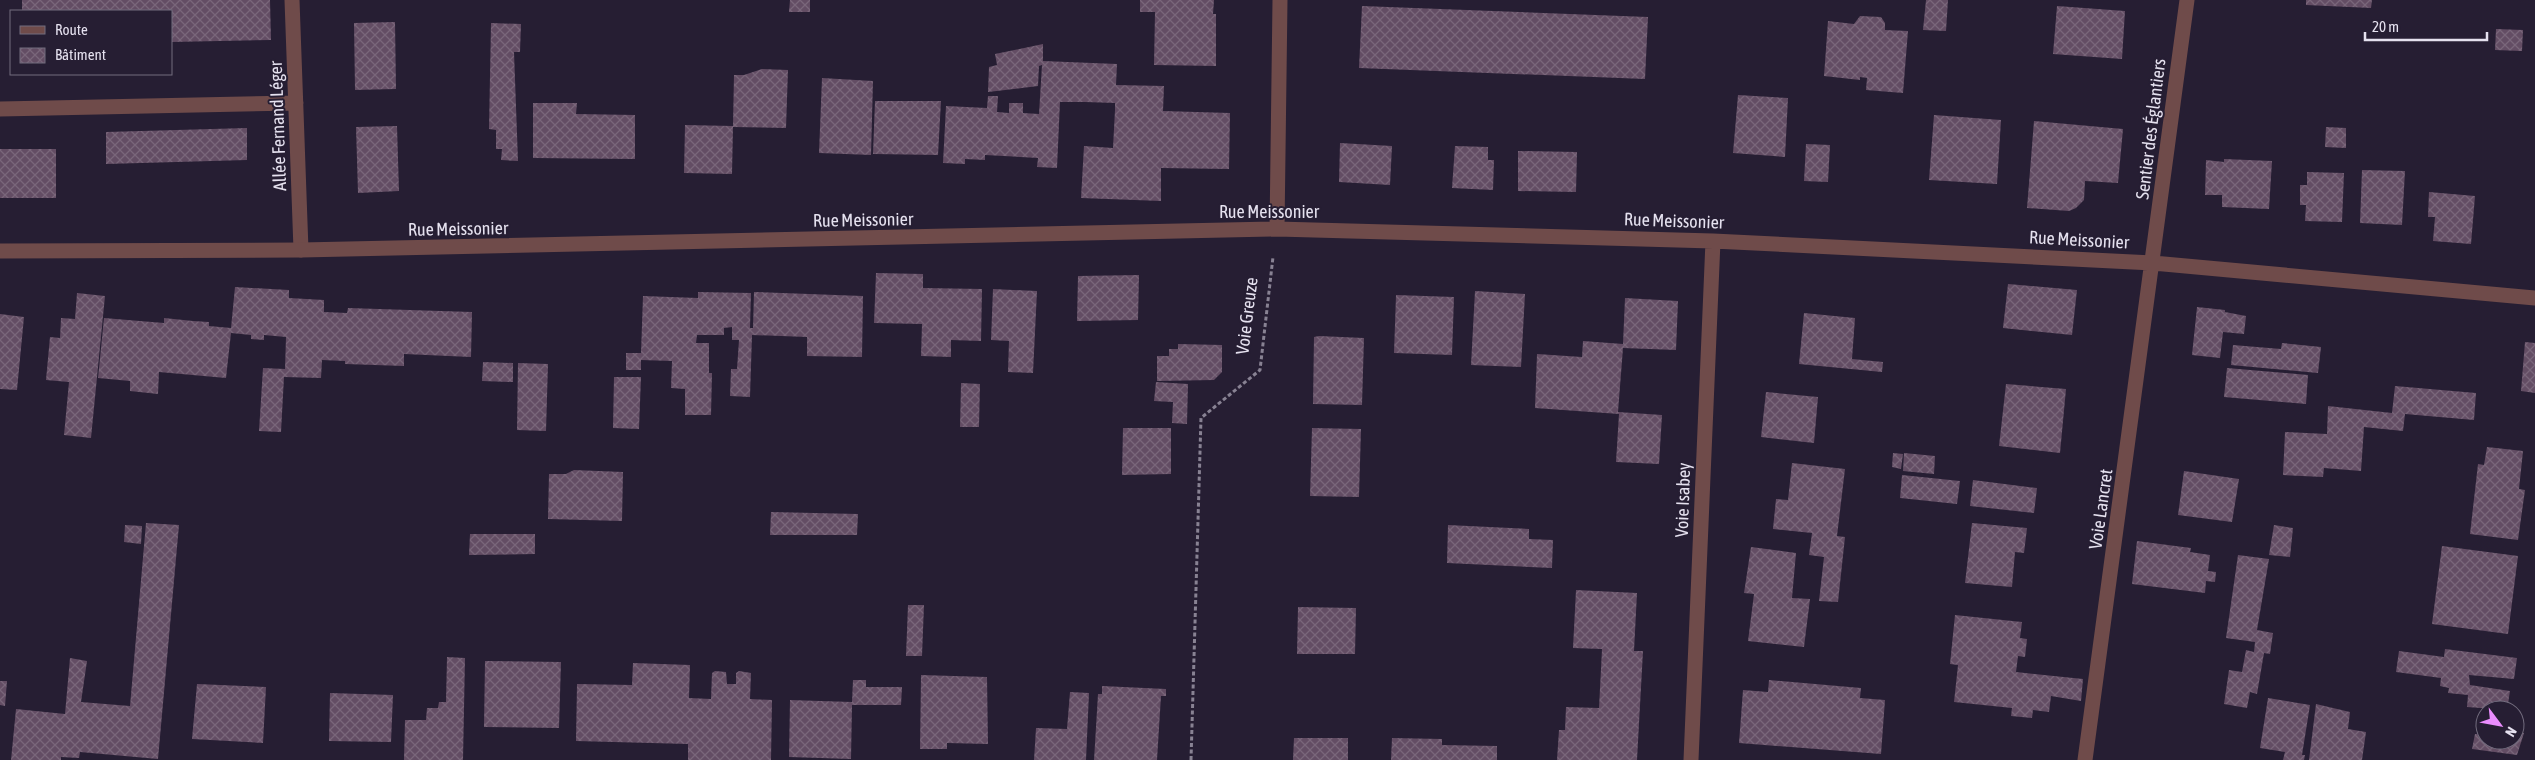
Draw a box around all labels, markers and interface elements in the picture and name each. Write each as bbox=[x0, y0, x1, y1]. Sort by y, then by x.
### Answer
legend bbox=[10, 10, 172, 75]
scale bar bbox=[2365, 10, 2488, 42]
text: 20 m bbox=[2372, 18, 2399, 35]
text: Route bbox=[55, 21, 88, 38]
text: Bâtiment bbox=[55, 46, 106, 63]
street label: Sentier des Églantiers bbox=[2131, 57, 2170, 201]
street label: Allée Fernand Léger bbox=[265, 60, 290, 191]
street label: Rue Meissonier bbox=[1219, 201, 1320, 222]
street label: Rue Meissonier bbox=[813, 208, 914, 231]
street label: Rue Meissonier bbox=[1624, 208, 1725, 233]
street label: Rue Meissonier bbox=[408, 217, 509, 240]
street label: Rue Meissonier bbox=[2028, 226, 2130, 253]
street label: Voie Greuze bbox=[1231, 276, 1262, 356]
street label: Voie Isabey bbox=[1671, 462, 1694, 538]
street label: Voie Lancret bbox=[2084, 467, 2117, 550]
north arrow bbox=[2475, 700, 2525, 750]
text: N bbox=[2502, 724, 2520, 740]

